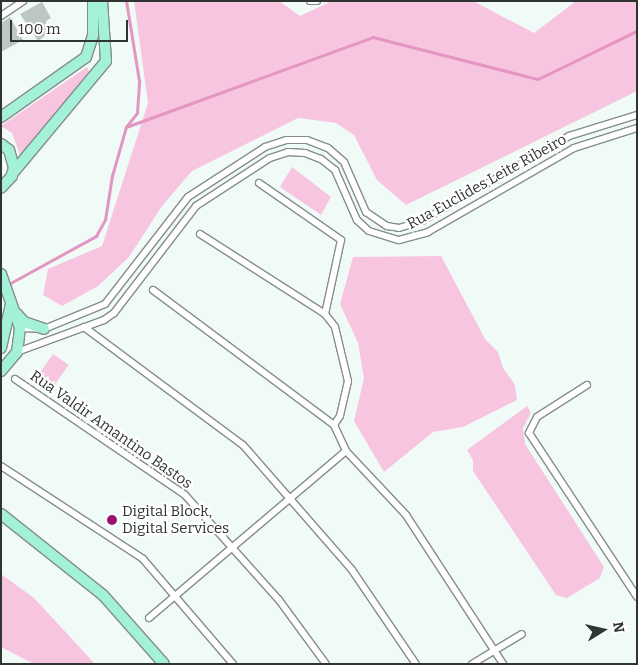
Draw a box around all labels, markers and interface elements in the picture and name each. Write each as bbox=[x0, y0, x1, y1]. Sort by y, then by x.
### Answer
scale bar bbox=[12, 10, 130, 42]
text: 100 m bbox=[18, 20, 61, 38]
street label: Rua Euclides Leite Ribeiro bbox=[404, 131, 570, 233]
street label: Rua Valdir Amantino Bastos bbox=[26, 367, 196, 493]
place label: Digital Block, Digital Services bbox=[122, 502, 229, 537]
marker: Digital Block, Digital Services bbox=[106, 514, 118, 526]
north arrow bbox=[578, 605, 628, 655]
text: N bbox=[609, 621, 628, 634]

